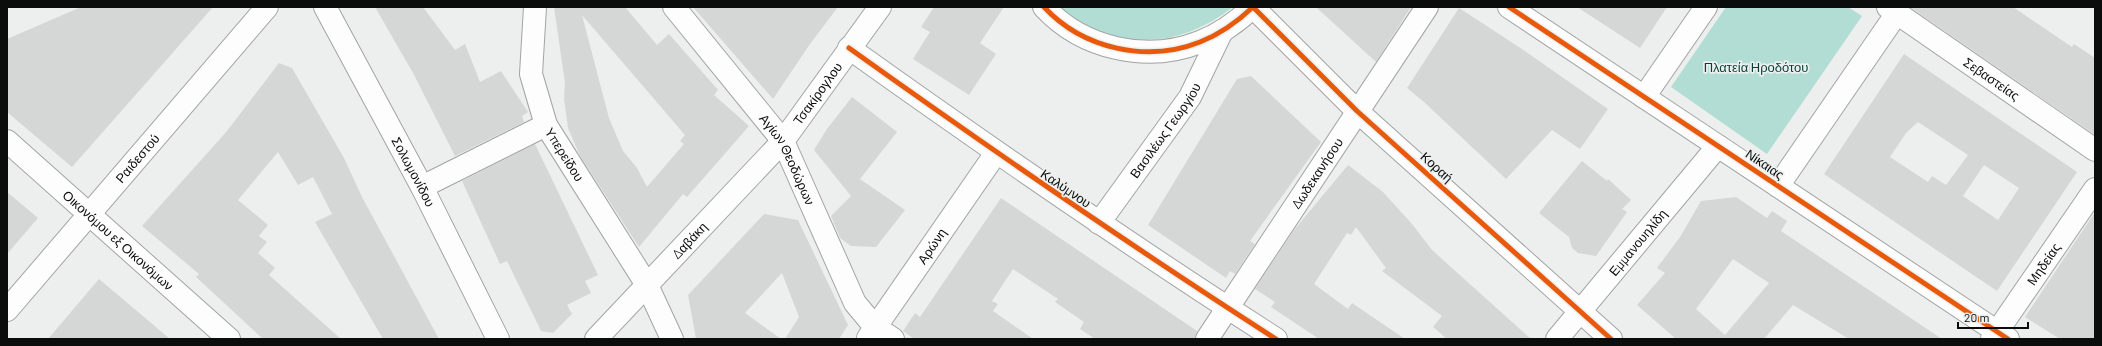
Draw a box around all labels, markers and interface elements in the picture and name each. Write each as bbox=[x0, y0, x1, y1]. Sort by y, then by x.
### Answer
street label: Σεβαστείας bbox=[1961, 54, 2023, 104]
street label: Τσακίρογλου bbox=[789, 59, 845, 128]
park label: Πλατεία Ηροδότου bbox=[1704, 59, 1808, 75]
street label: Βασιλέως Γεωργίου bbox=[1126, 80, 1204, 181]
street label: Αγίων Θεοδώρων bbox=[756, 111, 818, 207]
street label: Υπερείδου bbox=[542, 124, 587, 184]
street label: Ραιδεστού bbox=[112, 130, 163, 186]
street label: Σολωμονίδου bbox=[388, 134, 439, 209]
street label: Δωδεκανήσου bbox=[1288, 135, 1346, 211]
street label: Νίκαιας bbox=[1743, 145, 1787, 183]
street label: Κοραή bbox=[1418, 148, 1456, 186]
street label: Καλύμνου bbox=[1038, 165, 1094, 211]
street label: Οικονόμου εξ Οικονόμων bbox=[60, 187, 177, 294]
street label: Εμμανουηλίδη bbox=[1605, 205, 1670, 279]
street label: Δαβάκη bbox=[668, 218, 710, 262]
street label: Αρώνη bbox=[914, 225, 950, 267]
street label: Μηδείας bbox=[2023, 240, 2064, 288]
scale bar bbox=[1958, 304, 2028, 330]
text: 20 m bbox=[1964, 310, 1990, 324]

